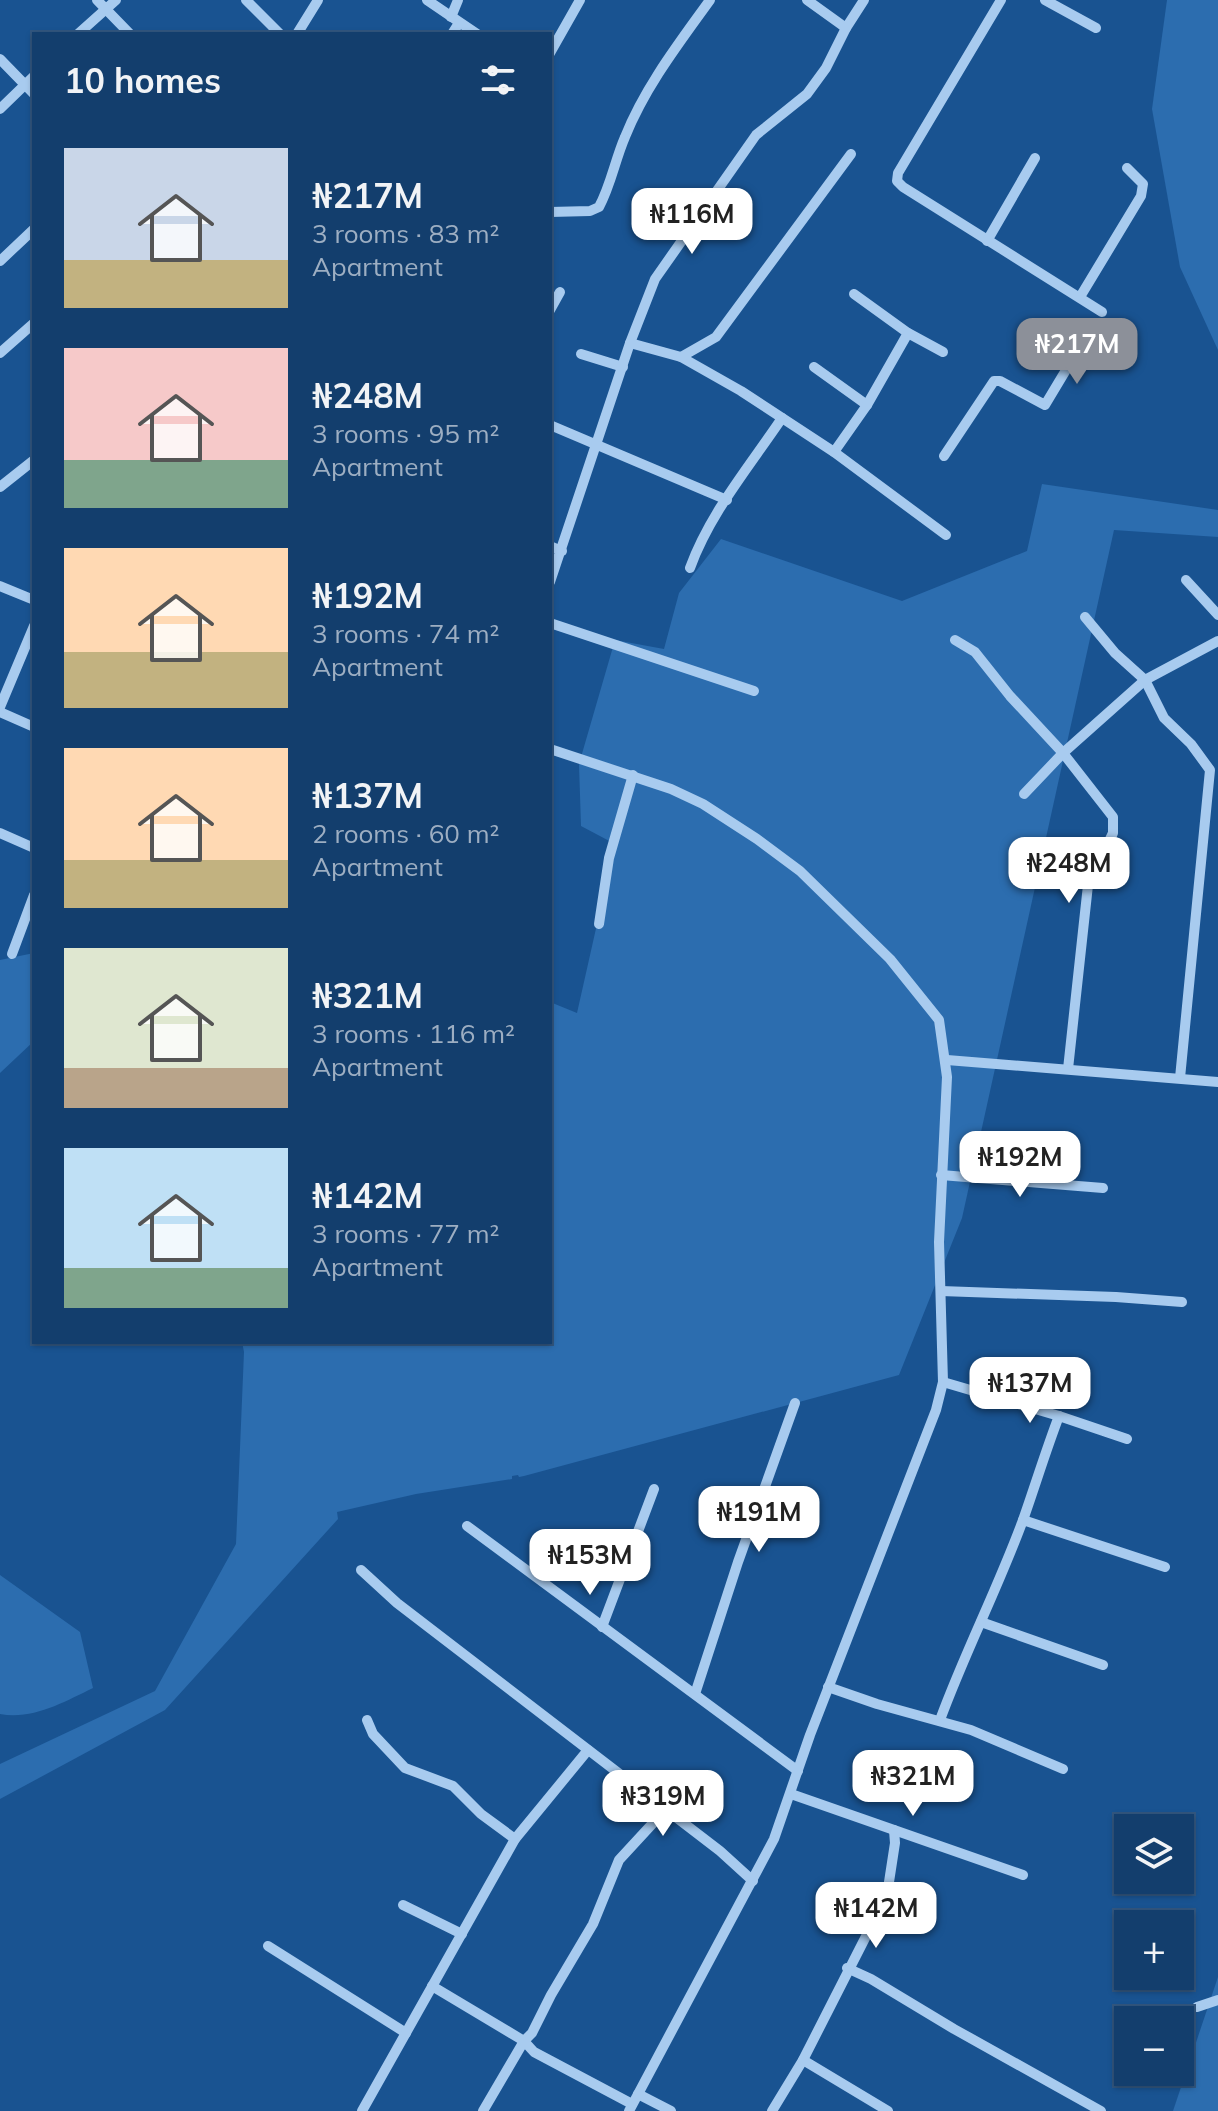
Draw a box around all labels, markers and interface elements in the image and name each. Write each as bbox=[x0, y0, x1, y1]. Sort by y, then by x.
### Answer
icon: filters bbox=[476, 58, 520, 102]
text: 10 homes bbox=[64, 59, 221, 102]
text: ₦217M bbox=[312, 174, 423, 217]
icon: home bbox=[128, 180, 224, 276]
pin: ₦116M bbox=[636, 188, 748, 256]
text: ₦116M bbox=[649, 197, 735, 230]
text: 3 rooms · 83 m² bbox=[312, 217, 499, 250]
text: Apartment bbox=[312, 250, 443, 283]
pin: ₦217M bbox=[1021, 318, 1133, 386]
text: ₦217M bbox=[1034, 327, 1120, 360]
text: ₦248M bbox=[312, 374, 423, 417]
icon: home bbox=[128, 380, 224, 476]
text: 3 rooms · 95 m² bbox=[312, 417, 499, 450]
text: Apartment bbox=[312, 450, 443, 483]
text: ₦192M bbox=[312, 574, 423, 617]
icon: home bbox=[128, 580, 224, 676]
text: 3 rooms · 74 m² bbox=[312, 617, 499, 650]
text: Apartment bbox=[312, 650, 443, 683]
text: ₦137M bbox=[312, 774, 423, 817]
icon: home bbox=[128, 780, 224, 876]
text: 2 rooms · 60 m² bbox=[312, 817, 499, 850]
pin: ₦248M bbox=[1013, 837, 1125, 905]
text: ₦248M bbox=[1026, 846, 1112, 879]
text: Apartment bbox=[312, 850, 443, 883]
text: ₦321M bbox=[312, 974, 423, 1017]
icon: home bbox=[128, 980, 224, 1076]
text: 3 rooms · 116 m² bbox=[312, 1017, 515, 1050]
text: Apartment bbox=[312, 1050, 443, 1083]
pin: ₦192M bbox=[964, 1131, 1076, 1199]
text: ₦192M bbox=[977, 1140, 1063, 1173]
text: ₦142M bbox=[312, 1174, 423, 1217]
icon: home bbox=[128, 1180, 224, 1276]
text: 3 rooms · 77 m² bbox=[312, 1217, 499, 1250]
text: Apartment bbox=[312, 1250, 443, 1283]
pin: ₦137M bbox=[974, 1357, 1086, 1425]
text: ₦137M bbox=[987, 1366, 1073, 1399]
pin: ₦191M bbox=[703, 1486, 815, 1554]
text: ₦191M bbox=[716, 1495, 802, 1528]
pin: ₦153M bbox=[534, 1529, 646, 1597]
text: ₦153M bbox=[547, 1538, 633, 1571]
pin: ₦321M bbox=[857, 1750, 969, 1818]
text: ₦321M bbox=[870, 1759, 956, 1792]
pin: ₦319M bbox=[607, 1770, 719, 1838]
text: ₦319M bbox=[620, 1779, 706, 1812]
map controls bbox=[1114, 1814, 1194, 2086]
button: layers bbox=[1114, 1814, 1194, 1894]
pin: ₦142M bbox=[820, 1882, 932, 1950]
text: ₦142M bbox=[833, 1891, 919, 1924]
button: + bbox=[1114, 1910, 1194, 1990]
button: − bbox=[1114, 2006, 1194, 2086]

